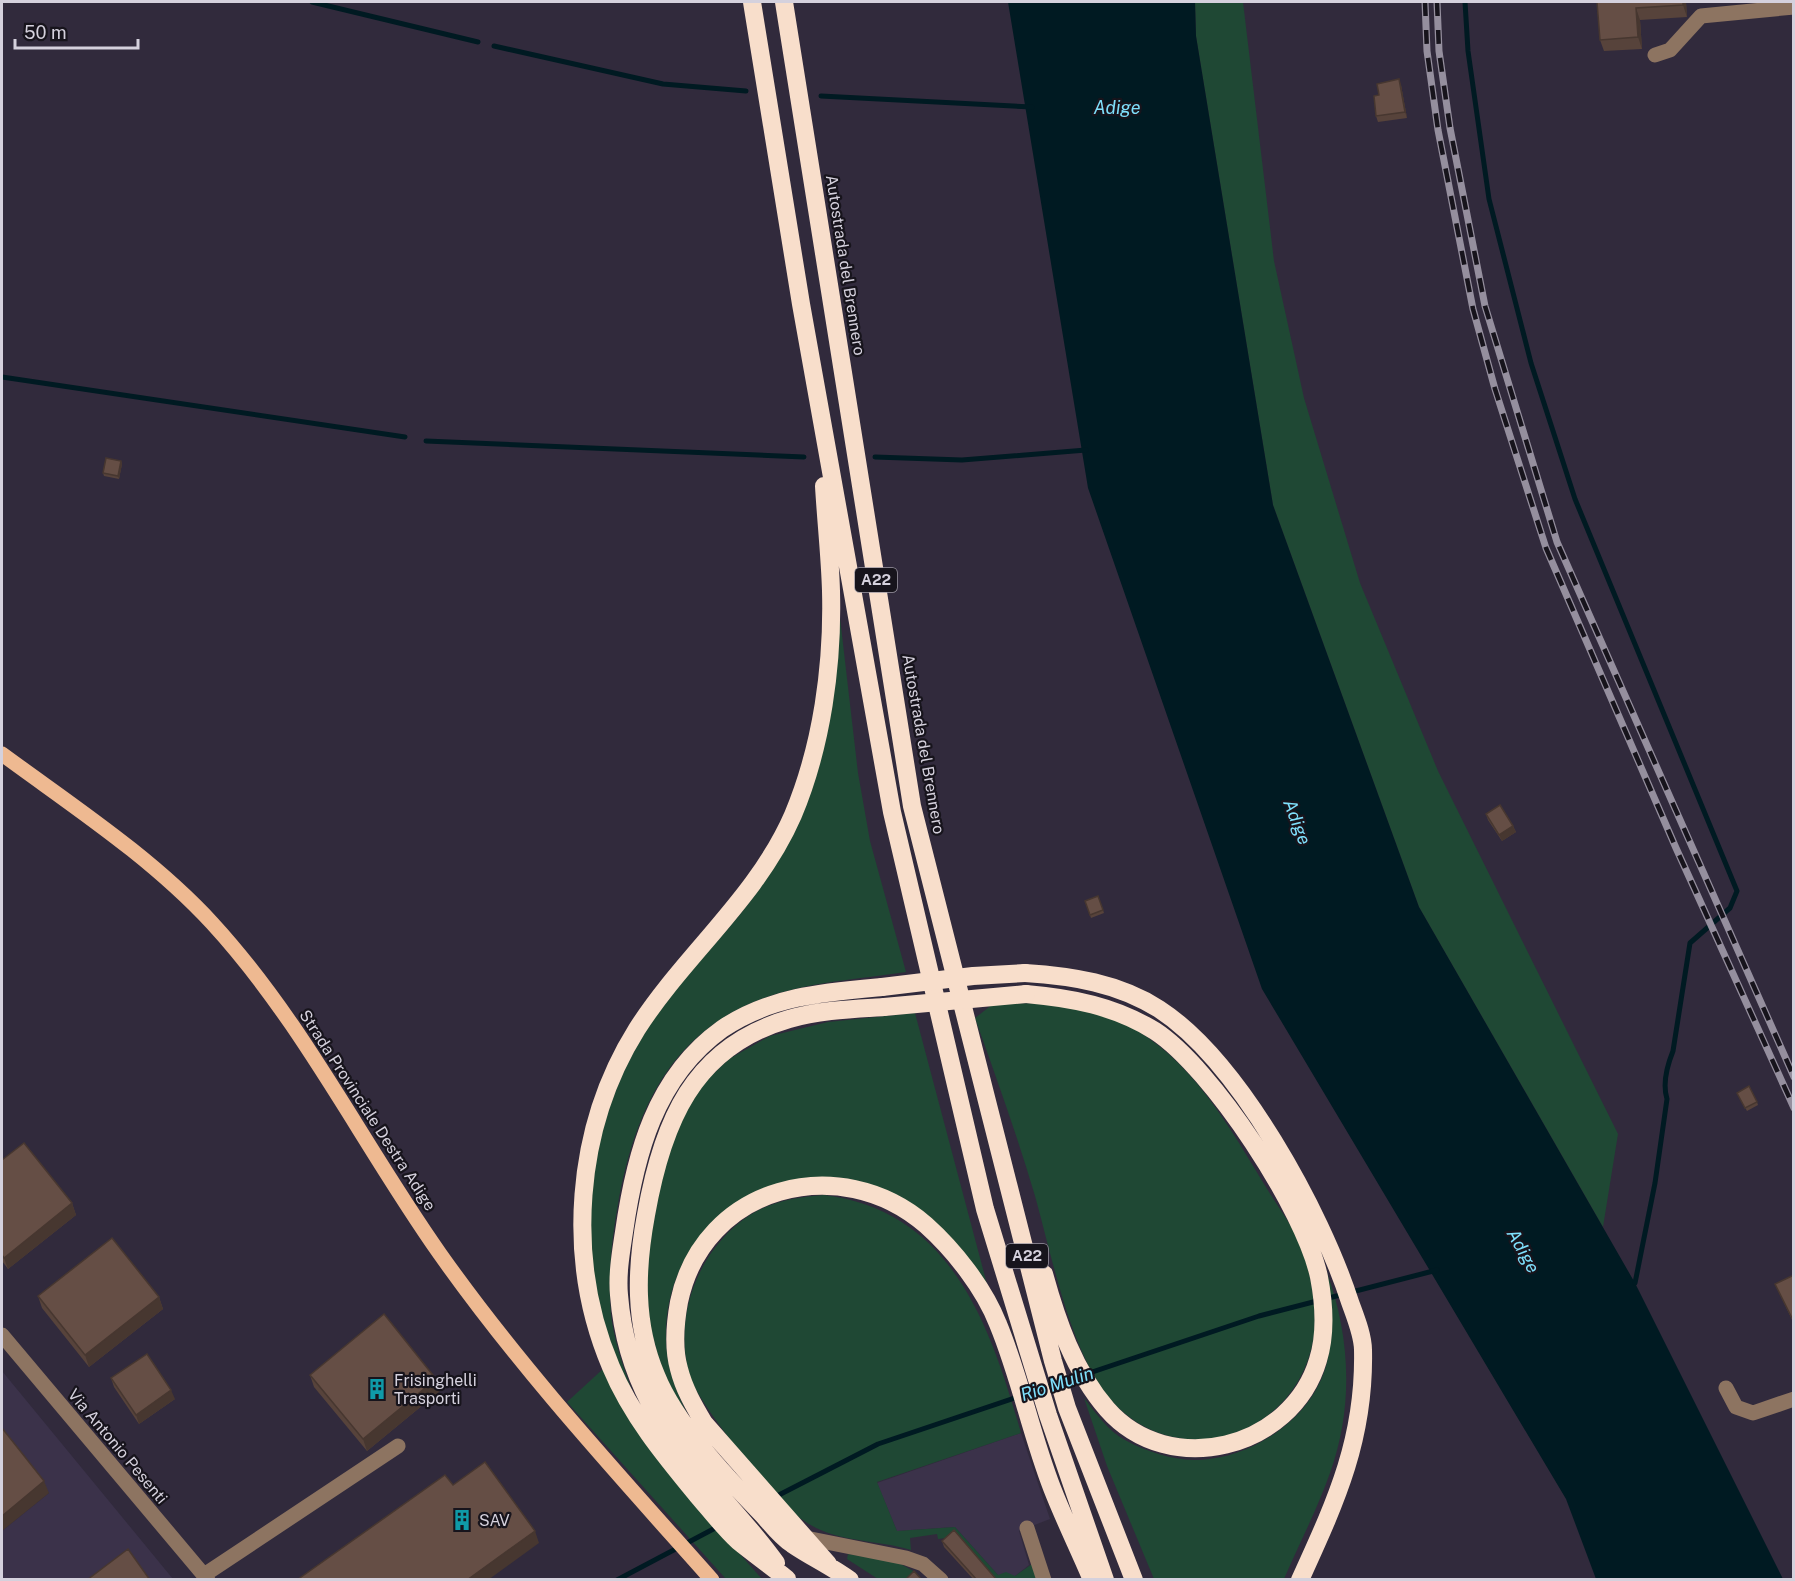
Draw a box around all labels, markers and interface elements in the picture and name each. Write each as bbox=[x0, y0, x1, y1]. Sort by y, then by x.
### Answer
scale bar bbox=[15, 12, 138, 50]
text: 50 m bbox=[24, 22, 67, 43]
water label: Adige bbox=[1093, 97, 1141, 118]
street label: Autostrada del Brennero bbox=[822, 173, 869, 357]
road number: A22 bbox=[855, 568, 897, 592]
street label: Autostrada del Brennero bbox=[898, 653, 949, 836]
water label: Adige bbox=[1279, 796, 1316, 848]
street label: Strada Provinciale Destra Adige bbox=[296, 1006, 440, 1214]
water label: Adige bbox=[1503, 1225, 1544, 1277]
road number: A22 bbox=[1006, 1244, 1048, 1268]
water label: Rio Mulin bbox=[1018, 1362, 1096, 1405]
place label: Frisinghelli Trasporti bbox=[394, 1371, 477, 1408]
building icon: Frisinghelli Trasporti bbox=[365, 1377, 389, 1401]
street label: Via Antonio Pesenti bbox=[64, 1385, 171, 1508]
building icon: SAV bbox=[450, 1508, 474, 1532]
place label: SAV bbox=[479, 1511, 510, 1530]

